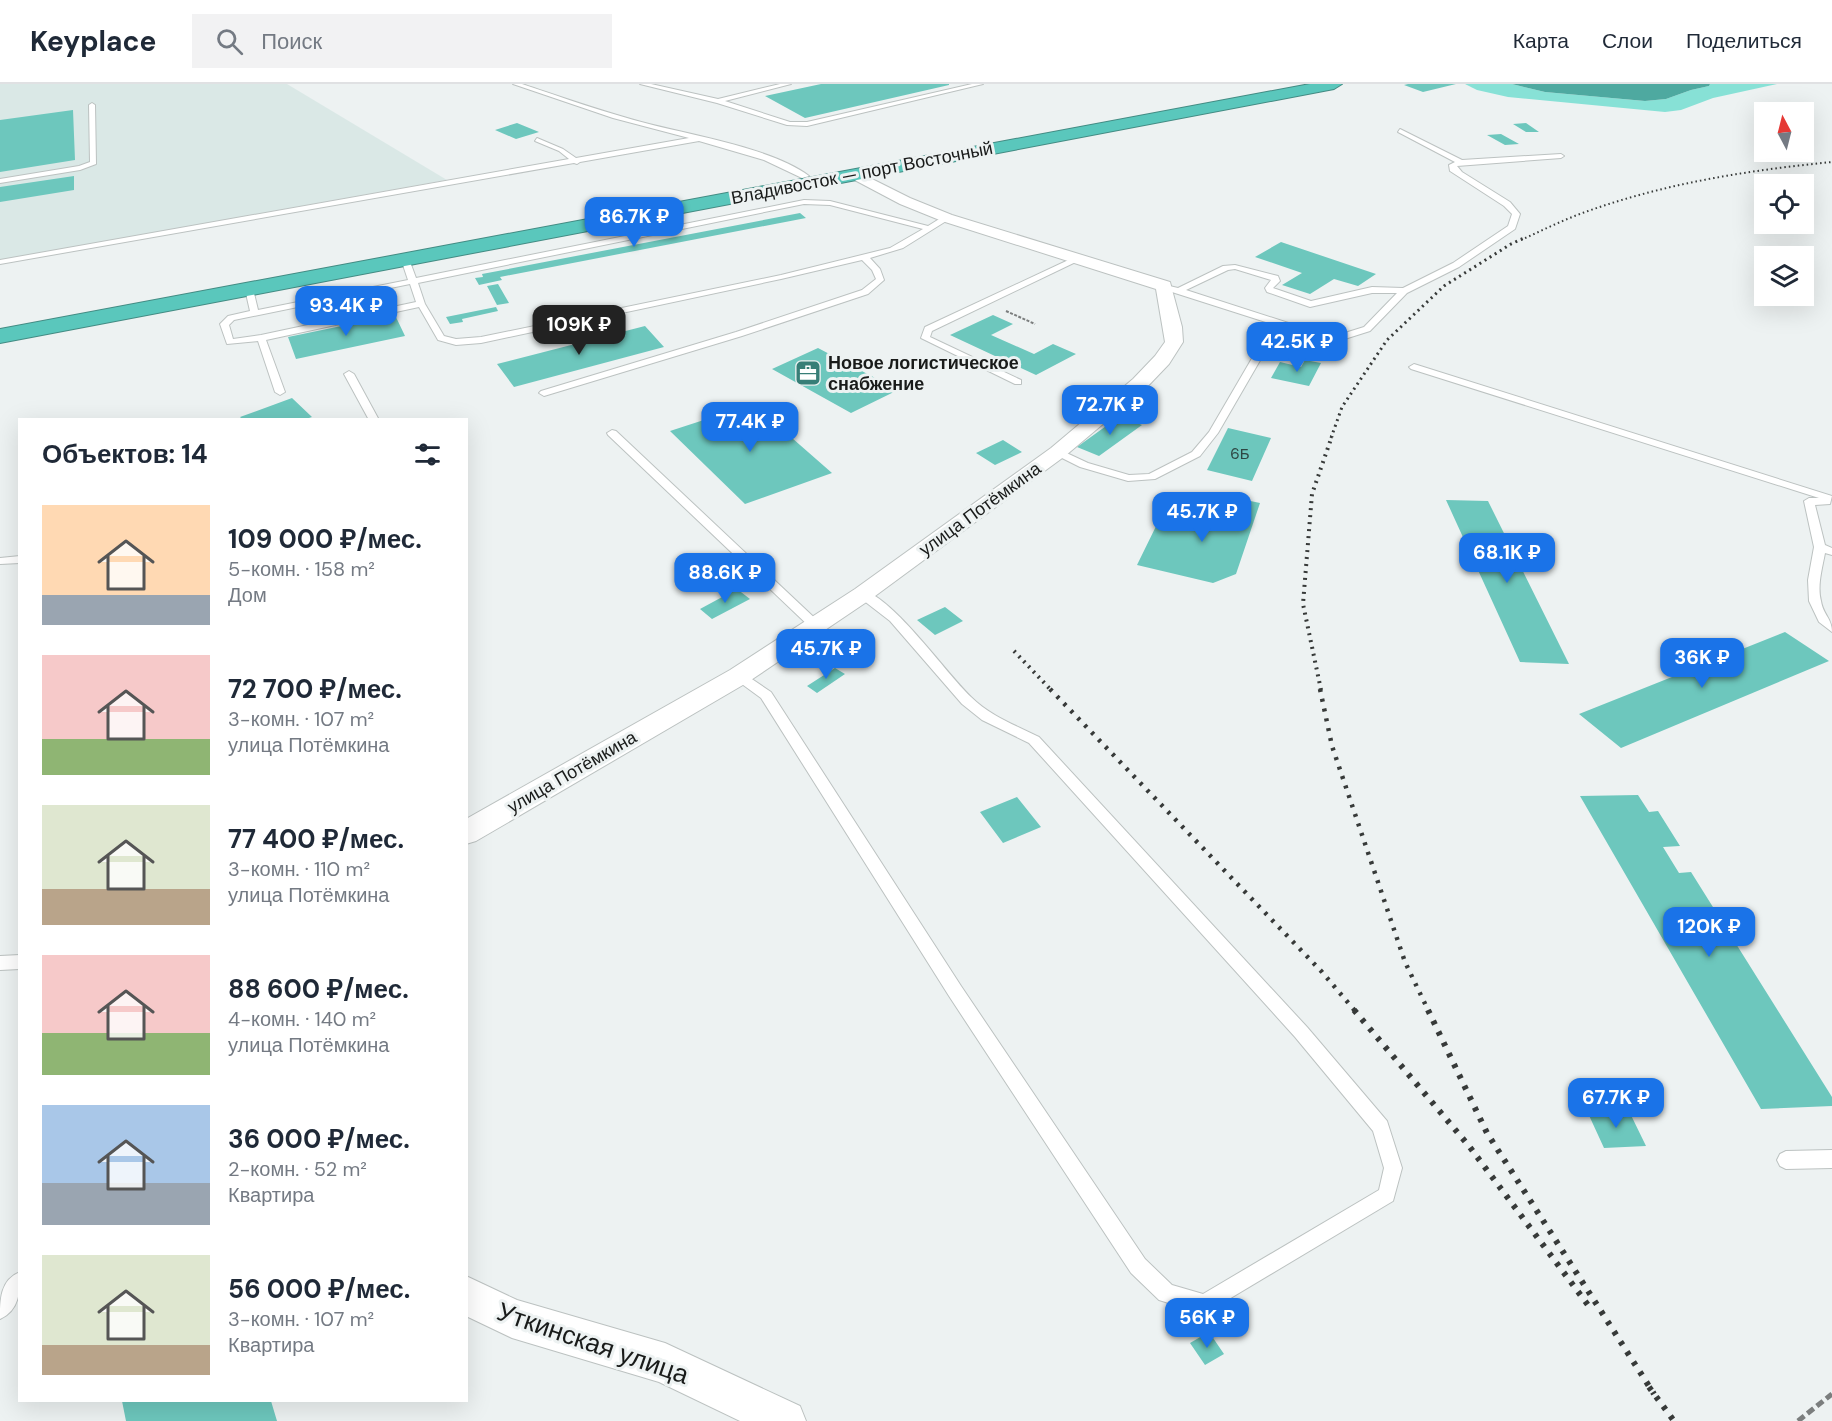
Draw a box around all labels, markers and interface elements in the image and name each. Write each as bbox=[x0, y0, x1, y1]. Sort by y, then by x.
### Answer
search box bbox=[192, 14, 612, 68]
text: Keyplace bbox=[30, 23, 156, 60]
icon: search bbox=[213, 25, 246, 58]
text: Поиск bbox=[261, 27, 322, 56]
text: Карта bbox=[1513, 27, 1569, 55]
text: Слои bbox=[1602, 27, 1653, 55]
text: Поделиться bbox=[1686, 27, 1802, 55]
north arrow bbox=[1754, 102, 1814, 162]
map controls bbox=[1754, 102, 1814, 306]
street label: Владивосток — порт Восточный bbox=[729, 136, 995, 210]
button: locate bbox=[1754, 174, 1814, 234]
pin: 86.7K ₽ bbox=[579, 197, 689, 248]
text: 86.7K ₽ bbox=[599, 203, 669, 229]
button: layers bbox=[1754, 246, 1814, 306]
pin: 93.4K ₽ bbox=[291, 286, 401, 337]
text: 93.4K ₽ bbox=[309, 292, 383, 318]
pin: 109K ₽ bbox=[530, 305, 628, 356]
text: 109K ₽ bbox=[547, 311, 611, 337]
pin: 42.5K ₽ bbox=[1242, 322, 1352, 373]
text: 42.5K ₽ bbox=[1261, 328, 1333, 354]
place label: Новое логистическое снабжение bbox=[828, 351, 1019, 396]
office icon: Новое логистическое снабжение bbox=[793, 358, 823, 388]
pin: 72.7K ₽ bbox=[1055, 385, 1165, 436]
text: 72.7K ₽ bbox=[1076, 391, 1144, 417]
pin: 77.4K ₽ bbox=[695, 402, 805, 453]
text: 77.4K ₽ bbox=[715, 408, 785, 434]
text: Объектов: 14 bbox=[42, 437, 208, 471]
icon: filters bbox=[411, 438, 444, 471]
house number: 6Б bbox=[1230, 444, 1250, 464]
street label: улица Потёмкина bbox=[914, 456, 1047, 561]
pin: 45.7K ₽ bbox=[1147, 492, 1257, 543]
text: 45.7K ₽ bbox=[1166, 498, 1238, 524]
text: 109 000 ₽/мес. bbox=[228, 522, 422, 556]
icon: home bbox=[90, 529, 162, 601]
pin: 68.1K ₽ bbox=[1452, 533, 1562, 584]
text: 68.1K ₽ bbox=[1473, 539, 1541, 565]
pin: 88.6K ₽ bbox=[670, 553, 780, 604]
text: 5-комн. · 158 m² bbox=[228, 556, 375, 582]
text: 88.6K ₽ bbox=[688, 559, 762, 585]
text: Дом bbox=[228, 582, 267, 608]
pin: 45.7K ₽ bbox=[771, 629, 881, 680]
text: 45.7K ₽ bbox=[790, 635, 862, 661]
pin: 36K ₽ bbox=[1660, 638, 1744, 689]
text: 36K ₽ bbox=[1674, 644, 1730, 670]
text: 72 700 ₽/мес. bbox=[228, 672, 402, 706]
icon: home bbox=[90, 679, 162, 751]
text: 3-комн. · 107 m² bbox=[228, 706, 374, 732]
street label: улица Потёмкина bbox=[503, 725, 642, 819]
text: улица Потёмкина bbox=[228, 732, 389, 758]
text: 77 400 ₽/мес. bbox=[228, 822, 404, 856]
icon: home bbox=[90, 829, 162, 901]
text: 3-комн. · 110 m² bbox=[228, 856, 370, 882]
text: улица Потёмкина bbox=[228, 882, 389, 908]
pin: 120K ₽ bbox=[1660, 907, 1758, 958]
text: 120K ₽ bbox=[1677, 913, 1741, 939]
text: 88 600 ₽/мес. bbox=[228, 972, 409, 1006]
icon: home bbox=[90, 979, 162, 1051]
text: 4-комн. · 140 m² bbox=[228, 1006, 376, 1032]
text: улица Потёмкина bbox=[228, 1032, 389, 1058]
pin: 67.7K ₽ bbox=[1561, 1078, 1671, 1129]
text: 67.7K ₽ bbox=[1582, 1084, 1650, 1110]
text: 36 000 ₽/мес. bbox=[228, 1122, 410, 1156]
icon: home bbox=[90, 1129, 162, 1201]
text: 2-комн. · 52 m² bbox=[228, 1156, 367, 1182]
text: Квартира bbox=[228, 1182, 314, 1208]
text: 56 000 ₽/мес. bbox=[228, 1272, 410, 1306]
icon: home bbox=[90, 1279, 162, 1351]
street label: Уткинская улица bbox=[493, 1294, 694, 1392]
pin: 56K ₽ bbox=[1165, 1298, 1249, 1349]
text: 56K ₽ bbox=[1179, 1304, 1235, 1330]
text: 3-комн. · 107 m² bbox=[228, 1306, 374, 1332]
text: Квартира bbox=[228, 1332, 314, 1358]

